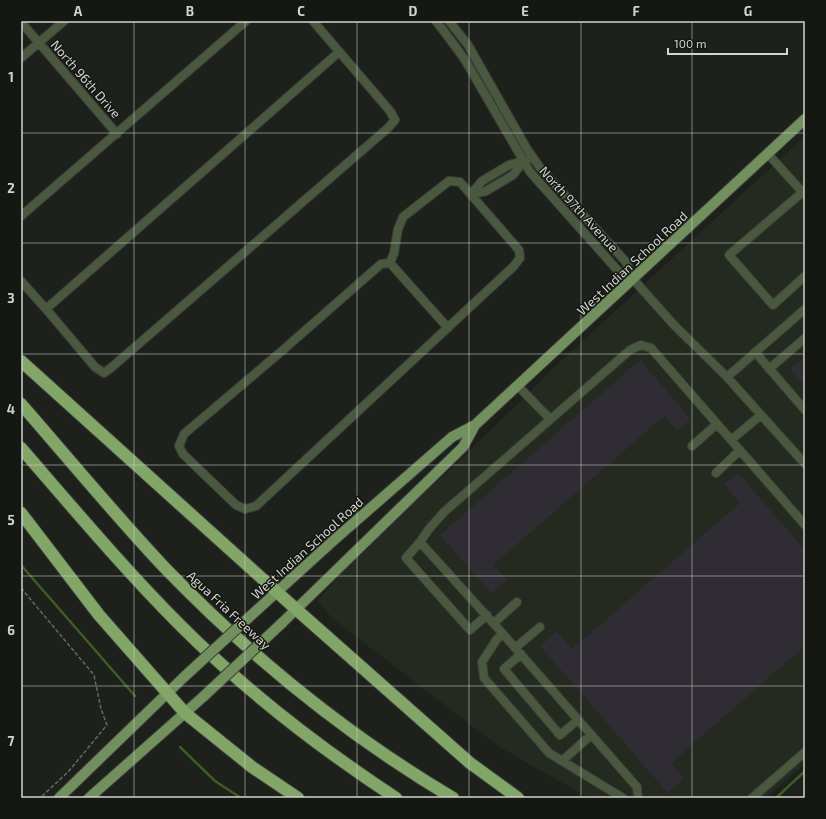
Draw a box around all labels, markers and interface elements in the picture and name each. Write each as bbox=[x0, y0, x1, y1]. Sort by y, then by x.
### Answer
text: A bbox=[74, 3, 83, 19]
text: B bbox=[186, 3, 194, 19]
text: C bbox=[297, 3, 305, 19]
text: D bbox=[409, 3, 418, 19]
text: E bbox=[521, 3, 529, 19]
text: F bbox=[632, 3, 640, 19]
text: G bbox=[744, 3, 752, 19]
scale bar bbox=[668, 30, 787, 56]
text: 100 m bbox=[674, 36, 706, 50]
street label: North 96th Drive bbox=[48, 37, 124, 121]
text: 1 bbox=[8, 69, 14, 85]
street label: North 97th Avenue bbox=[536, 163, 622, 255]
text: 2 bbox=[7, 180, 15, 196]
street label: West Indian School Road bbox=[573, 208, 691, 318]
text: 3 bbox=[7, 290, 15, 306]
text: 4 bbox=[7, 401, 15, 417]
street label: West Indian School Road bbox=[248, 494, 366, 602]
text: 5 bbox=[7, 512, 15, 528]
street label: Agua Fria Freeway bbox=[184, 567, 274, 653]
text: 6 bbox=[7, 622, 15, 638]
text: 7 bbox=[8, 733, 15, 749]

